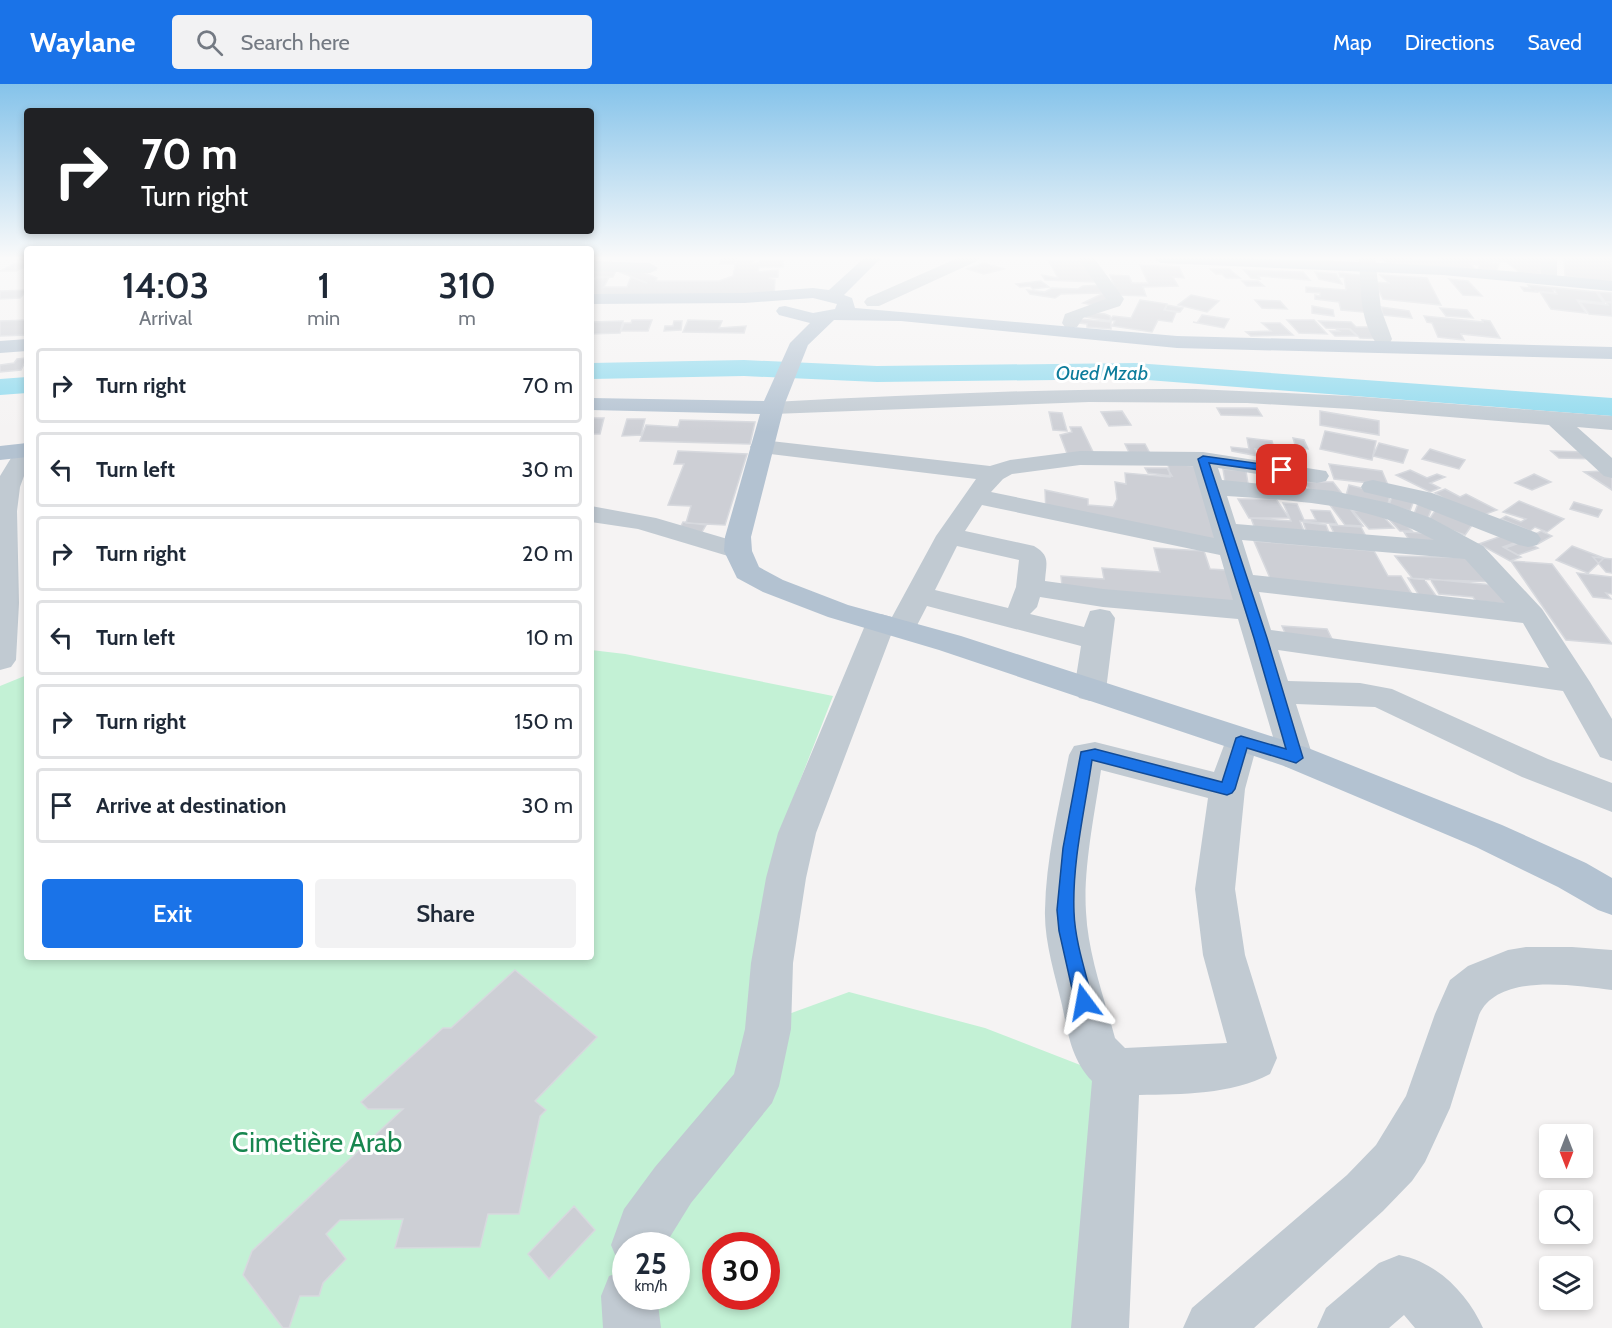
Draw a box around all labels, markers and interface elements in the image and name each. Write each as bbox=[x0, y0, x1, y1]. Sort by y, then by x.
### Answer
search box bbox=[172, 15, 592, 69]
text: Waylane bbox=[30, 25, 136, 59]
icon: search bbox=[193, 26, 226, 59]
text: Search here bbox=[241, 29, 350, 56]
text: Map bbox=[1333, 30, 1372, 55]
text: Directions bbox=[1405, 30, 1494, 55]
text: Saved bbox=[1527, 30, 1582, 55]
text: 70 m bbox=[141, 128, 238, 180]
icon: right bbox=[42, 132, 120, 210]
text: Turn right bbox=[141, 180, 248, 213]
text: 14:03 bbox=[122, 263, 209, 307]
text: 1 bbox=[317, 263, 330, 307]
text: 310 bbox=[438, 263, 496, 307]
text: Arrival bbox=[139, 306, 192, 330]
text: min bbox=[307, 306, 340, 330]
text: m bbox=[458, 306, 476, 330]
water label: Oued Mzab bbox=[1056, 361, 1148, 385]
icon: right bbox=[45, 369, 78, 402]
text: Turn right bbox=[96, 372, 186, 399]
text: 70 m bbox=[523, 372, 573, 399]
pin bbox=[1256, 444, 1307, 495]
icon: left bbox=[45, 453, 78, 486]
icon: arrive bbox=[1265, 453, 1298, 486]
text: Turn left bbox=[96, 456, 175, 483]
text: 30 m bbox=[521, 456, 573, 483]
icon: right bbox=[45, 537, 78, 570]
text: Turn right bbox=[96, 540, 186, 567]
text: 20 m bbox=[522, 540, 573, 567]
icon: left bbox=[45, 621, 78, 654]
text: Turn left bbox=[96, 624, 175, 651]
text: 10 m bbox=[526, 624, 573, 651]
icon: right bbox=[45, 705, 78, 738]
text: Turn right bbox=[96, 708, 186, 735]
text: 150 m bbox=[514, 708, 573, 735]
icon: arrive bbox=[45, 789, 78, 822]
text: Arrive at destination bbox=[96, 792, 286, 819]
text: 30 m bbox=[521, 792, 573, 819]
button: Exit bbox=[42, 879, 303, 948]
button: Share bbox=[315, 879, 576, 948]
position arrow bbox=[1052, 970, 1116, 1034]
north arrow bbox=[1539, 1124, 1593, 1178]
map controls bbox=[1539, 1124, 1593, 1310]
park label: Cimetière Arab bbox=[232, 1126, 402, 1159]
button: search bbox=[1539, 1190, 1593, 1244]
speed limit sign: 30 bbox=[702, 1232, 780, 1310]
text: 25 bbox=[635, 1245, 667, 1282]
button: layers bbox=[1539, 1256, 1593, 1310]
text: km/h bbox=[635, 1277, 667, 1295]

